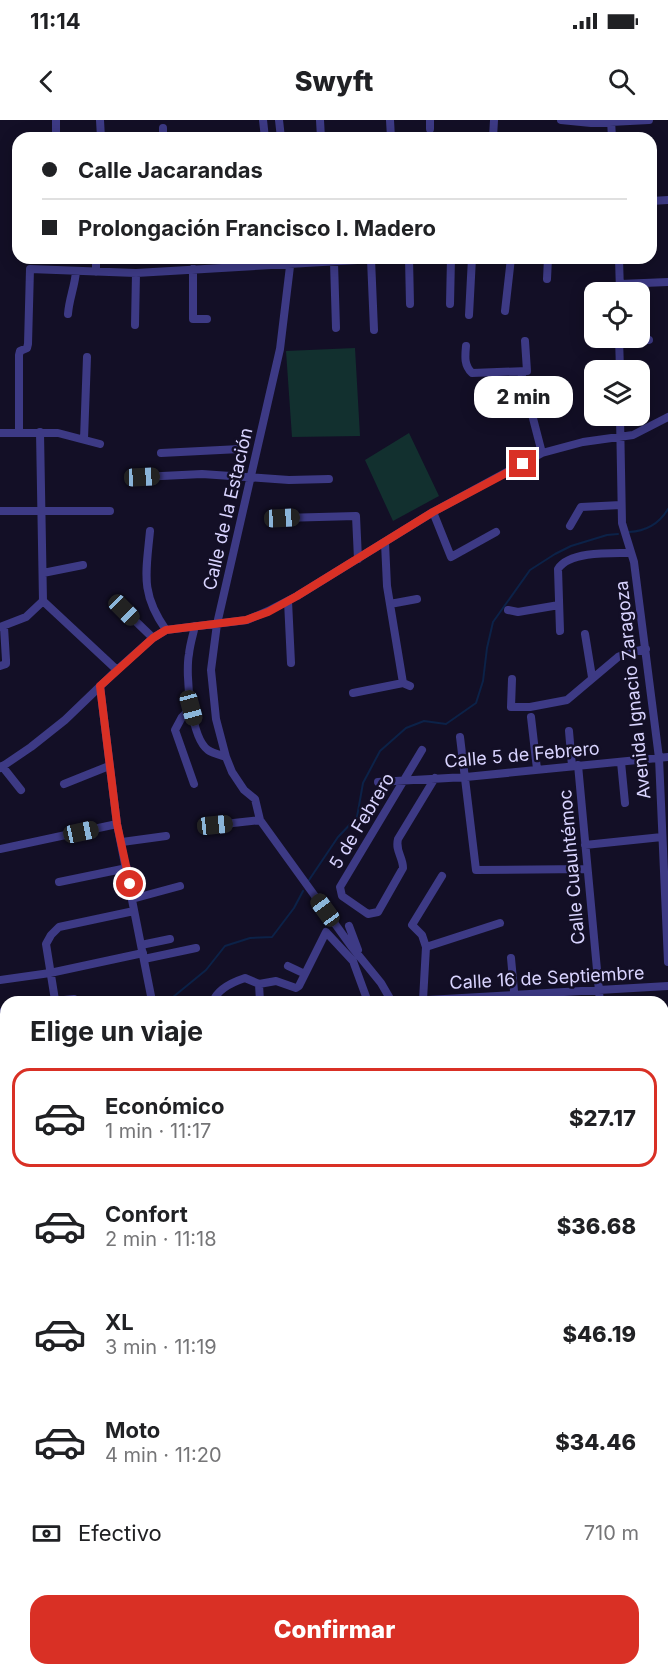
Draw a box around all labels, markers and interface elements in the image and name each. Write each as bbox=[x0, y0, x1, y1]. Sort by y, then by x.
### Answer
text: 11:14 bbox=[30, 8, 81, 34]
icon: back bbox=[30, 65, 63, 98]
text: Swyft bbox=[295, 65, 373, 98]
icon: search bbox=[605, 65, 638, 98]
text: Calle Jacarandas bbox=[78, 157, 263, 183]
text: Prolongación Francisco I. Madero bbox=[78, 215, 436, 241]
map controls bbox=[584, 282, 650, 426]
button: locate bbox=[584, 282, 650, 348]
button: layers bbox=[584, 360, 650, 426]
callout: 2 min bbox=[474, 377, 572, 419]
text: 2 min bbox=[496, 385, 551, 409]
street label: Calle de la Estación bbox=[199, 426, 256, 592]
route end bbox=[509, 450, 536, 477]
car bbox=[124, 467, 160, 487]
car bbox=[264, 508, 300, 528]
street label: Avenida Ignacio Zaragoza bbox=[611, 580, 654, 800]
car bbox=[105, 591, 143, 629]
car bbox=[178, 688, 204, 728]
street label: Calle 5 de Febrero bbox=[443, 737, 600, 772]
street label: 5 de Febrero bbox=[325, 769, 398, 873]
street label: Calle Cuauhtémoc bbox=[554, 789, 589, 946]
car bbox=[196, 814, 234, 836]
car bbox=[62, 819, 100, 845]
route start bbox=[116, 870, 143, 897]
car bbox=[307, 890, 343, 930]
street label: Calle 16 de Septiembre bbox=[449, 962, 645, 993]
text: Elige un viaje bbox=[30, 1015, 203, 1048]
icon: car bbox=[33, 1091, 87, 1145]
text: Económico bbox=[105, 1093, 224, 1119]
text: $27.17 bbox=[569, 1105, 636, 1131]
text: 1 min · 11:17 bbox=[105, 1119, 211, 1143]
icon: car bbox=[33, 1199, 87, 1253]
text: Confort bbox=[105, 1201, 188, 1227]
text: $36.68 bbox=[557, 1213, 636, 1239]
text: 2 min · 11:18 bbox=[105, 1227, 217, 1251]
icon: car bbox=[33, 1307, 87, 1361]
text: XL bbox=[105, 1309, 134, 1335]
text: $46.19 bbox=[562, 1321, 636, 1347]
text: 3 min · 11:19 bbox=[105, 1335, 217, 1359]
icon: car bbox=[33, 1415, 87, 1469]
text: Moto bbox=[105, 1417, 160, 1443]
text: $34.46 bbox=[555, 1429, 636, 1455]
text: 4 min · 11:20 bbox=[105, 1443, 222, 1467]
icon: cash bbox=[30, 1517, 63, 1550]
text: Efectivo bbox=[78, 1520, 162, 1546]
text: 710 m bbox=[584, 1521, 639, 1545]
button: Confirmar bbox=[30, 1595, 639, 1664]

